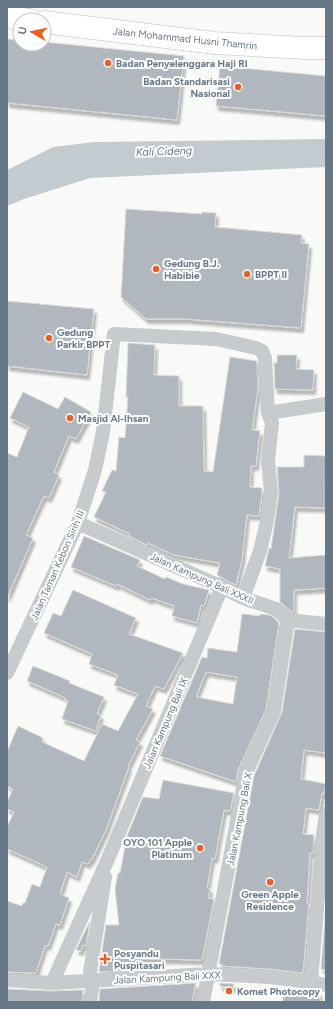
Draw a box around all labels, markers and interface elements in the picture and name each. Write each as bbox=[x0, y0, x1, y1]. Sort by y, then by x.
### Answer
north arrow bbox=[12, 12, 52, 52]
street label: Jalan Mohammad Husni Thamrin bbox=[112, 24, 258, 53]
text: U bbox=[16, 25, 30, 35]
place label: Badan Penyelenggara Haji RI bbox=[116, 57, 248, 70]
marker: Badan Penyelenggara Haji RI bbox=[103, 58, 113, 68]
place label: Badan Standarisasi Nasional bbox=[143, 75, 230, 100]
marker: Badan Standarisasi Nasional bbox=[233, 82, 243, 92]
water label: Kali Cideng bbox=[136, 144, 193, 159]
place label: Gedung B.J. Habibie bbox=[164, 257, 220, 282]
marker: Gedung B.J. Habibie bbox=[151, 264, 161, 274]
place label: BPPT II bbox=[255, 268, 287, 281]
marker: BPPT II bbox=[242, 269, 252, 279]
place label: Gedung Parkir BPPT bbox=[57, 326, 110, 351]
marker: Gedung Parkir BPPT bbox=[44, 333, 54, 343]
place label: Masjid Al-Ihsan bbox=[78, 412, 149, 425]
marker: Masjid Al-Ihsan bbox=[65, 413, 75, 423]
street label: Jalan Taman Kebon Sirih III bbox=[27, 508, 88, 622]
street label: Jalan Kampung Bali XXXII bbox=[148, 550, 256, 607]
street label: Jalan Kampung Bali IX bbox=[140, 675, 191, 771]
street label: Jalan Kampung Bali X bbox=[224, 770, 255, 867]
place label: OYO 101 Apple Platinum bbox=[123, 836, 192, 861]
marker: OYO 101 Apple Platinum bbox=[195, 843, 205, 853]
marker: Green Apple Residence bbox=[265, 877, 275, 887]
place label: Green Apple Residence bbox=[241, 888, 299, 913]
place label: Posyandu Puspitasari bbox=[114, 947, 165, 972]
marker: Posyandu Puspitasari bbox=[99, 953, 111, 965]
street label: Jalan Kampung Bali XXX bbox=[113, 968, 222, 987]
place label: Komet Photocopy bbox=[237, 985, 320, 998]
marker: Komet Photocopy bbox=[224, 986, 234, 996]

